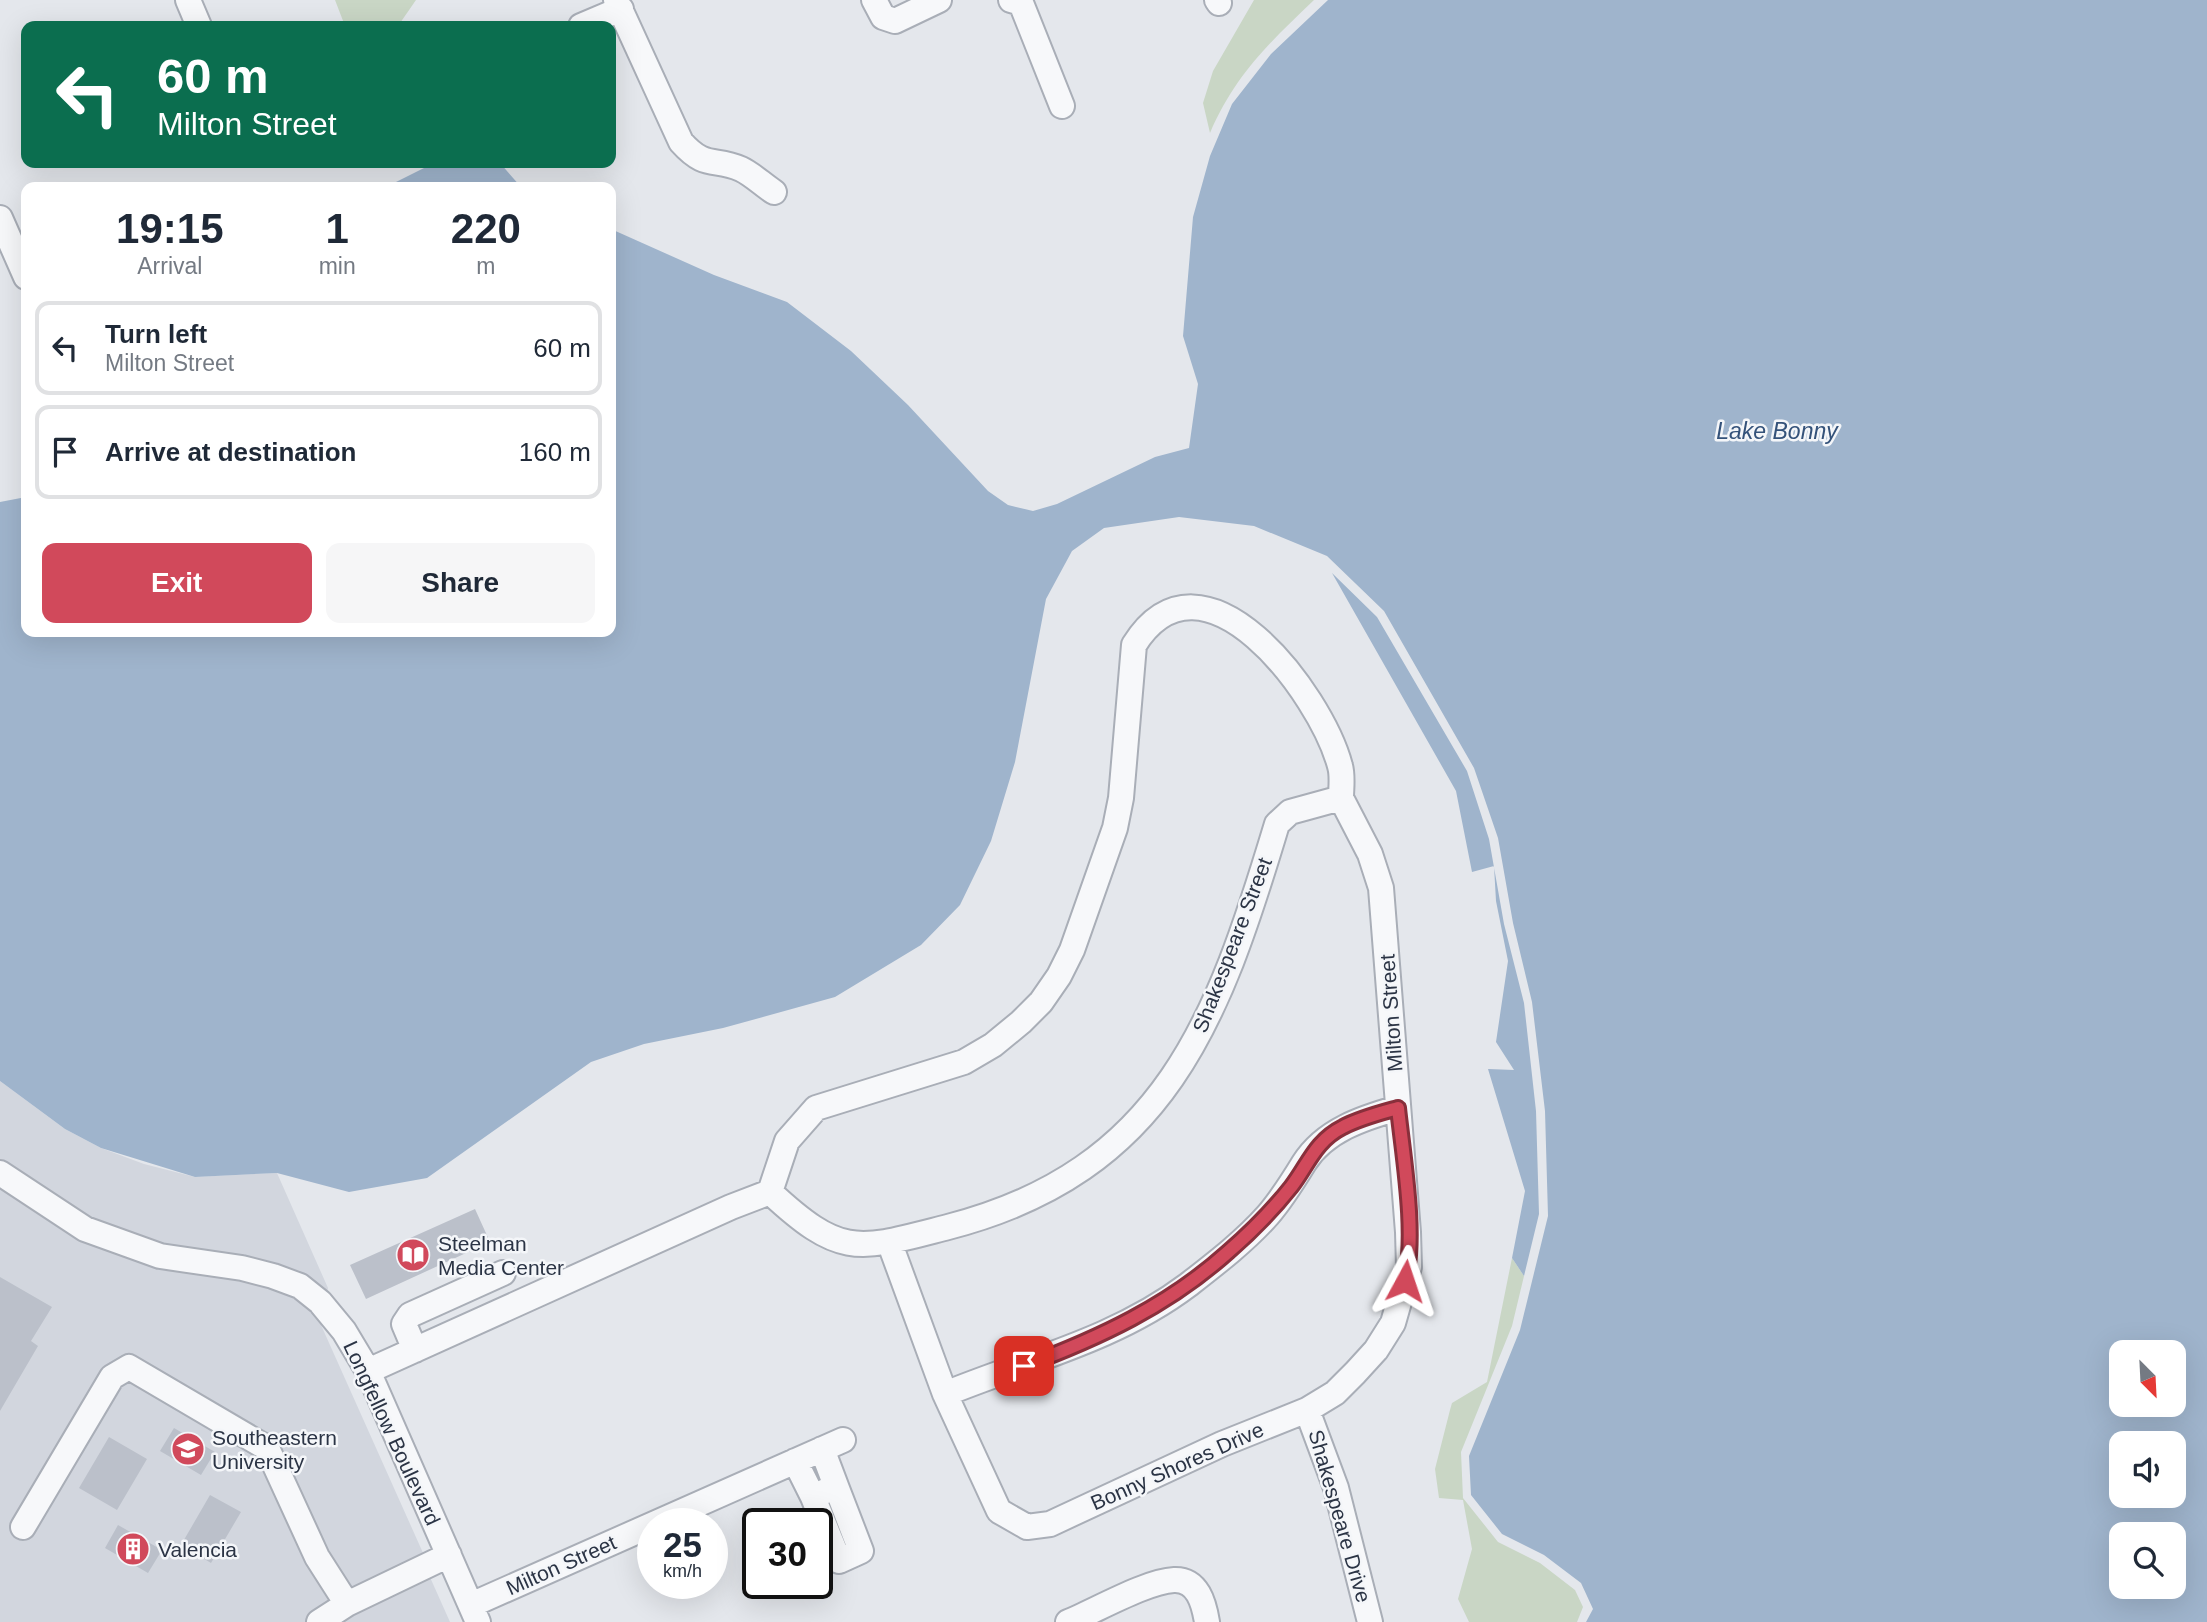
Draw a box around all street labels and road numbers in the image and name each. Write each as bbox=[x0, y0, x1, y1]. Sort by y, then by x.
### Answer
street label: Shakespeare Street bbox=[1188, 854, 1276, 1036]
street label: Milton Street bbox=[1375, 953, 1407, 1073]
street label: Longfellow Boulevard bbox=[339, 1337, 445, 1529]
street label: Bonny Shores Drive bbox=[1087, 1418, 1267, 1514]
street label: Shakespeare Drive bbox=[1304, 1427, 1376, 1605]
street label: Milton Street bbox=[502, 1530, 620, 1599]

